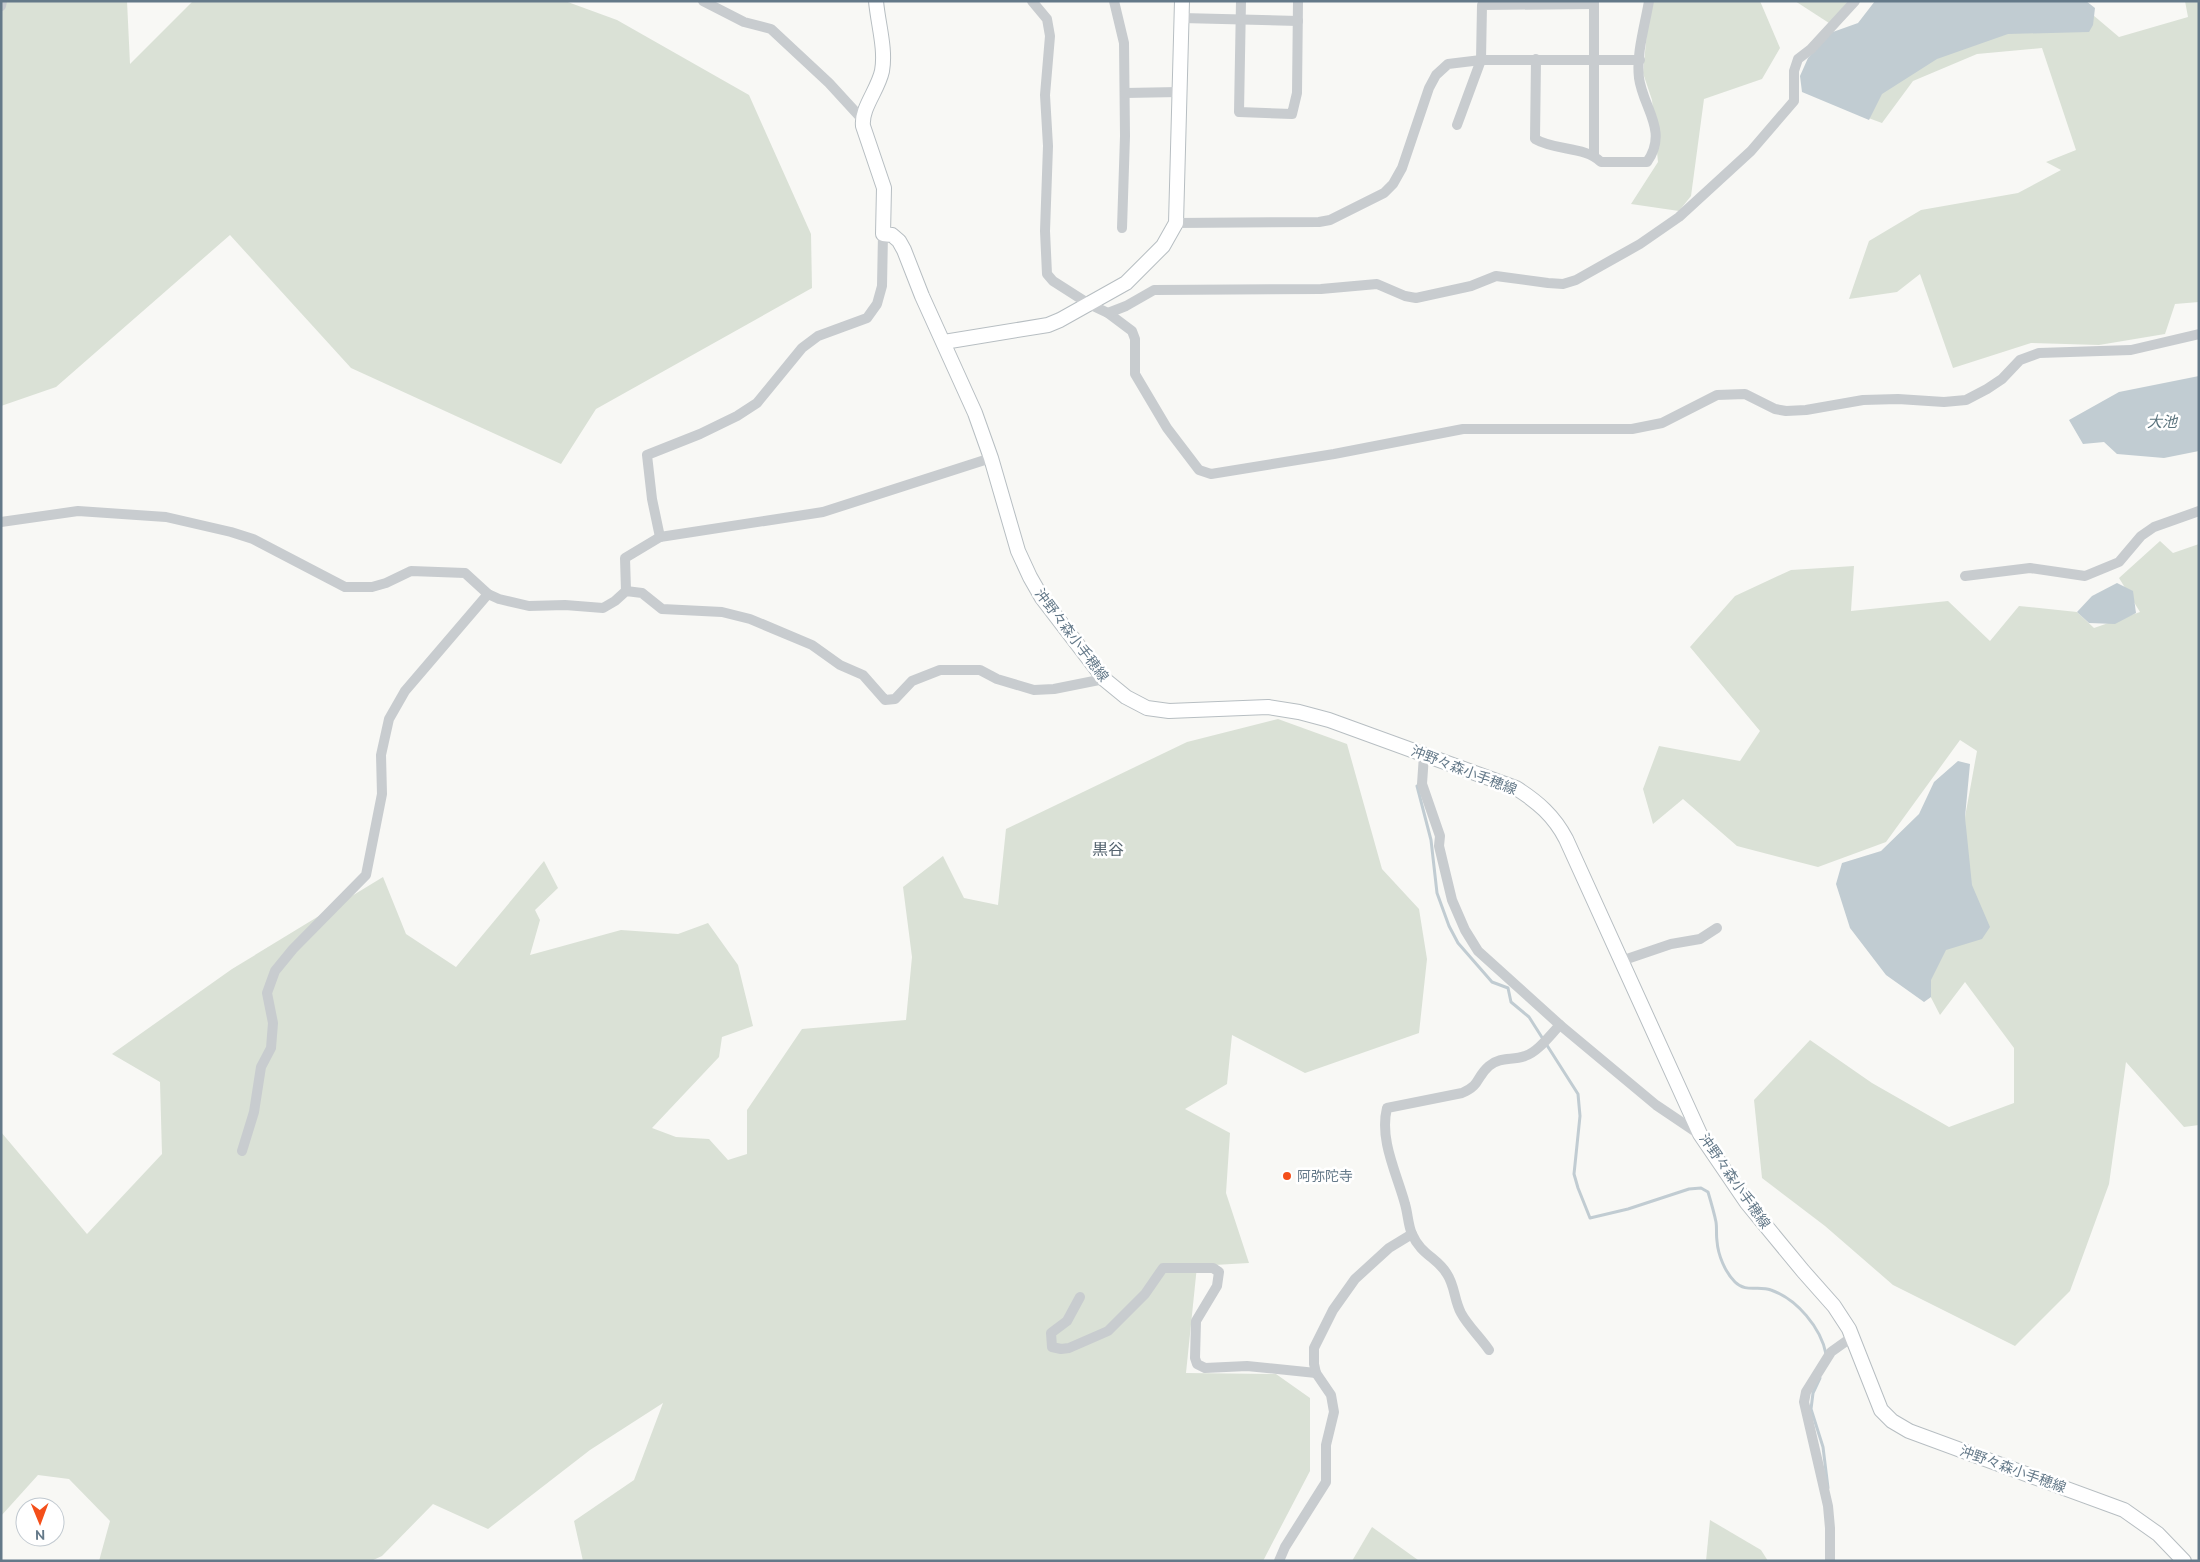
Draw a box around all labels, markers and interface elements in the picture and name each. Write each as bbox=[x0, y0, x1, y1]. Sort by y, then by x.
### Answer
water label: 大池 bbox=[2147, 413, 2179, 430]
street label: 沖野々森小手穂線 bbox=[1032, 585, 1112, 685]
street label: 沖野々森小手穂線 bbox=[1409, 742, 1519, 798]
district label: 黒谷 bbox=[1092, 840, 1124, 858]
street label: 沖野々森小手穂線 bbox=[1696, 1131, 1774, 1231]
place label: 阿弥陀寺 bbox=[1297, 1168, 1353, 1184]
marker: 阿弥陀寺 bbox=[1281, 1170, 1293, 1182]
street label: 沖野々森小手穂線 bbox=[1958, 1442, 2068, 1496]
north arrow bbox=[15, 1497, 65, 1547]
text: N bbox=[35, 1527, 46, 1543]

